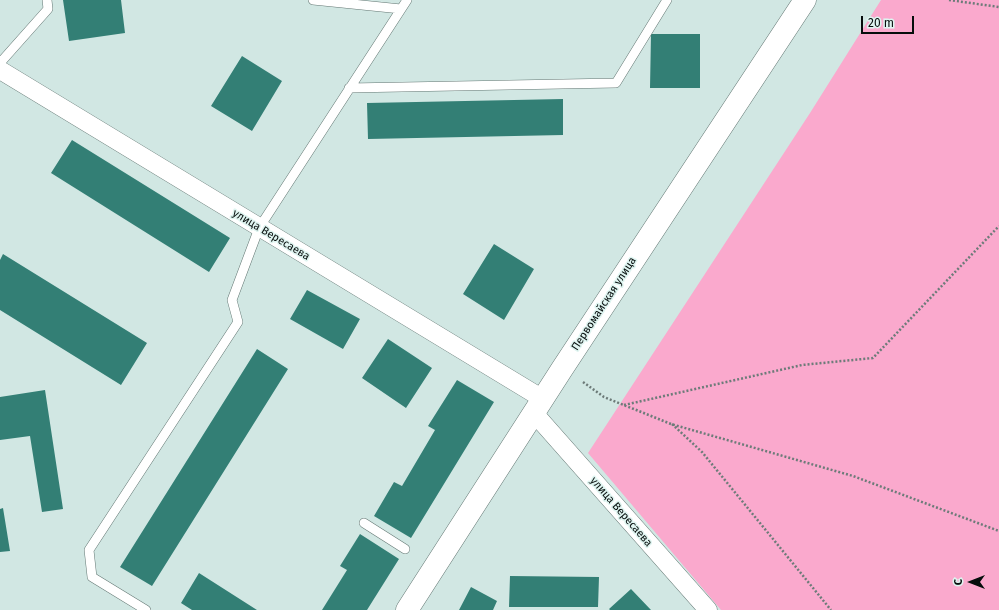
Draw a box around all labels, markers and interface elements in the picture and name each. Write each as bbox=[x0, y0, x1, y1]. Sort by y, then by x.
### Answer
scale bar bbox=[863, 8, 916, 34]
text: 20 m bbox=[868, 16, 894, 30]
street label: улица Вересаева bbox=[230, 207, 312, 263]
street label: Первомайская улица bbox=[569, 255, 639, 353]
street label: улица Вересаева bbox=[587, 474, 655, 550]
north arrow bbox=[951, 562, 991, 602]
text: С bbox=[952, 579, 965, 585]

